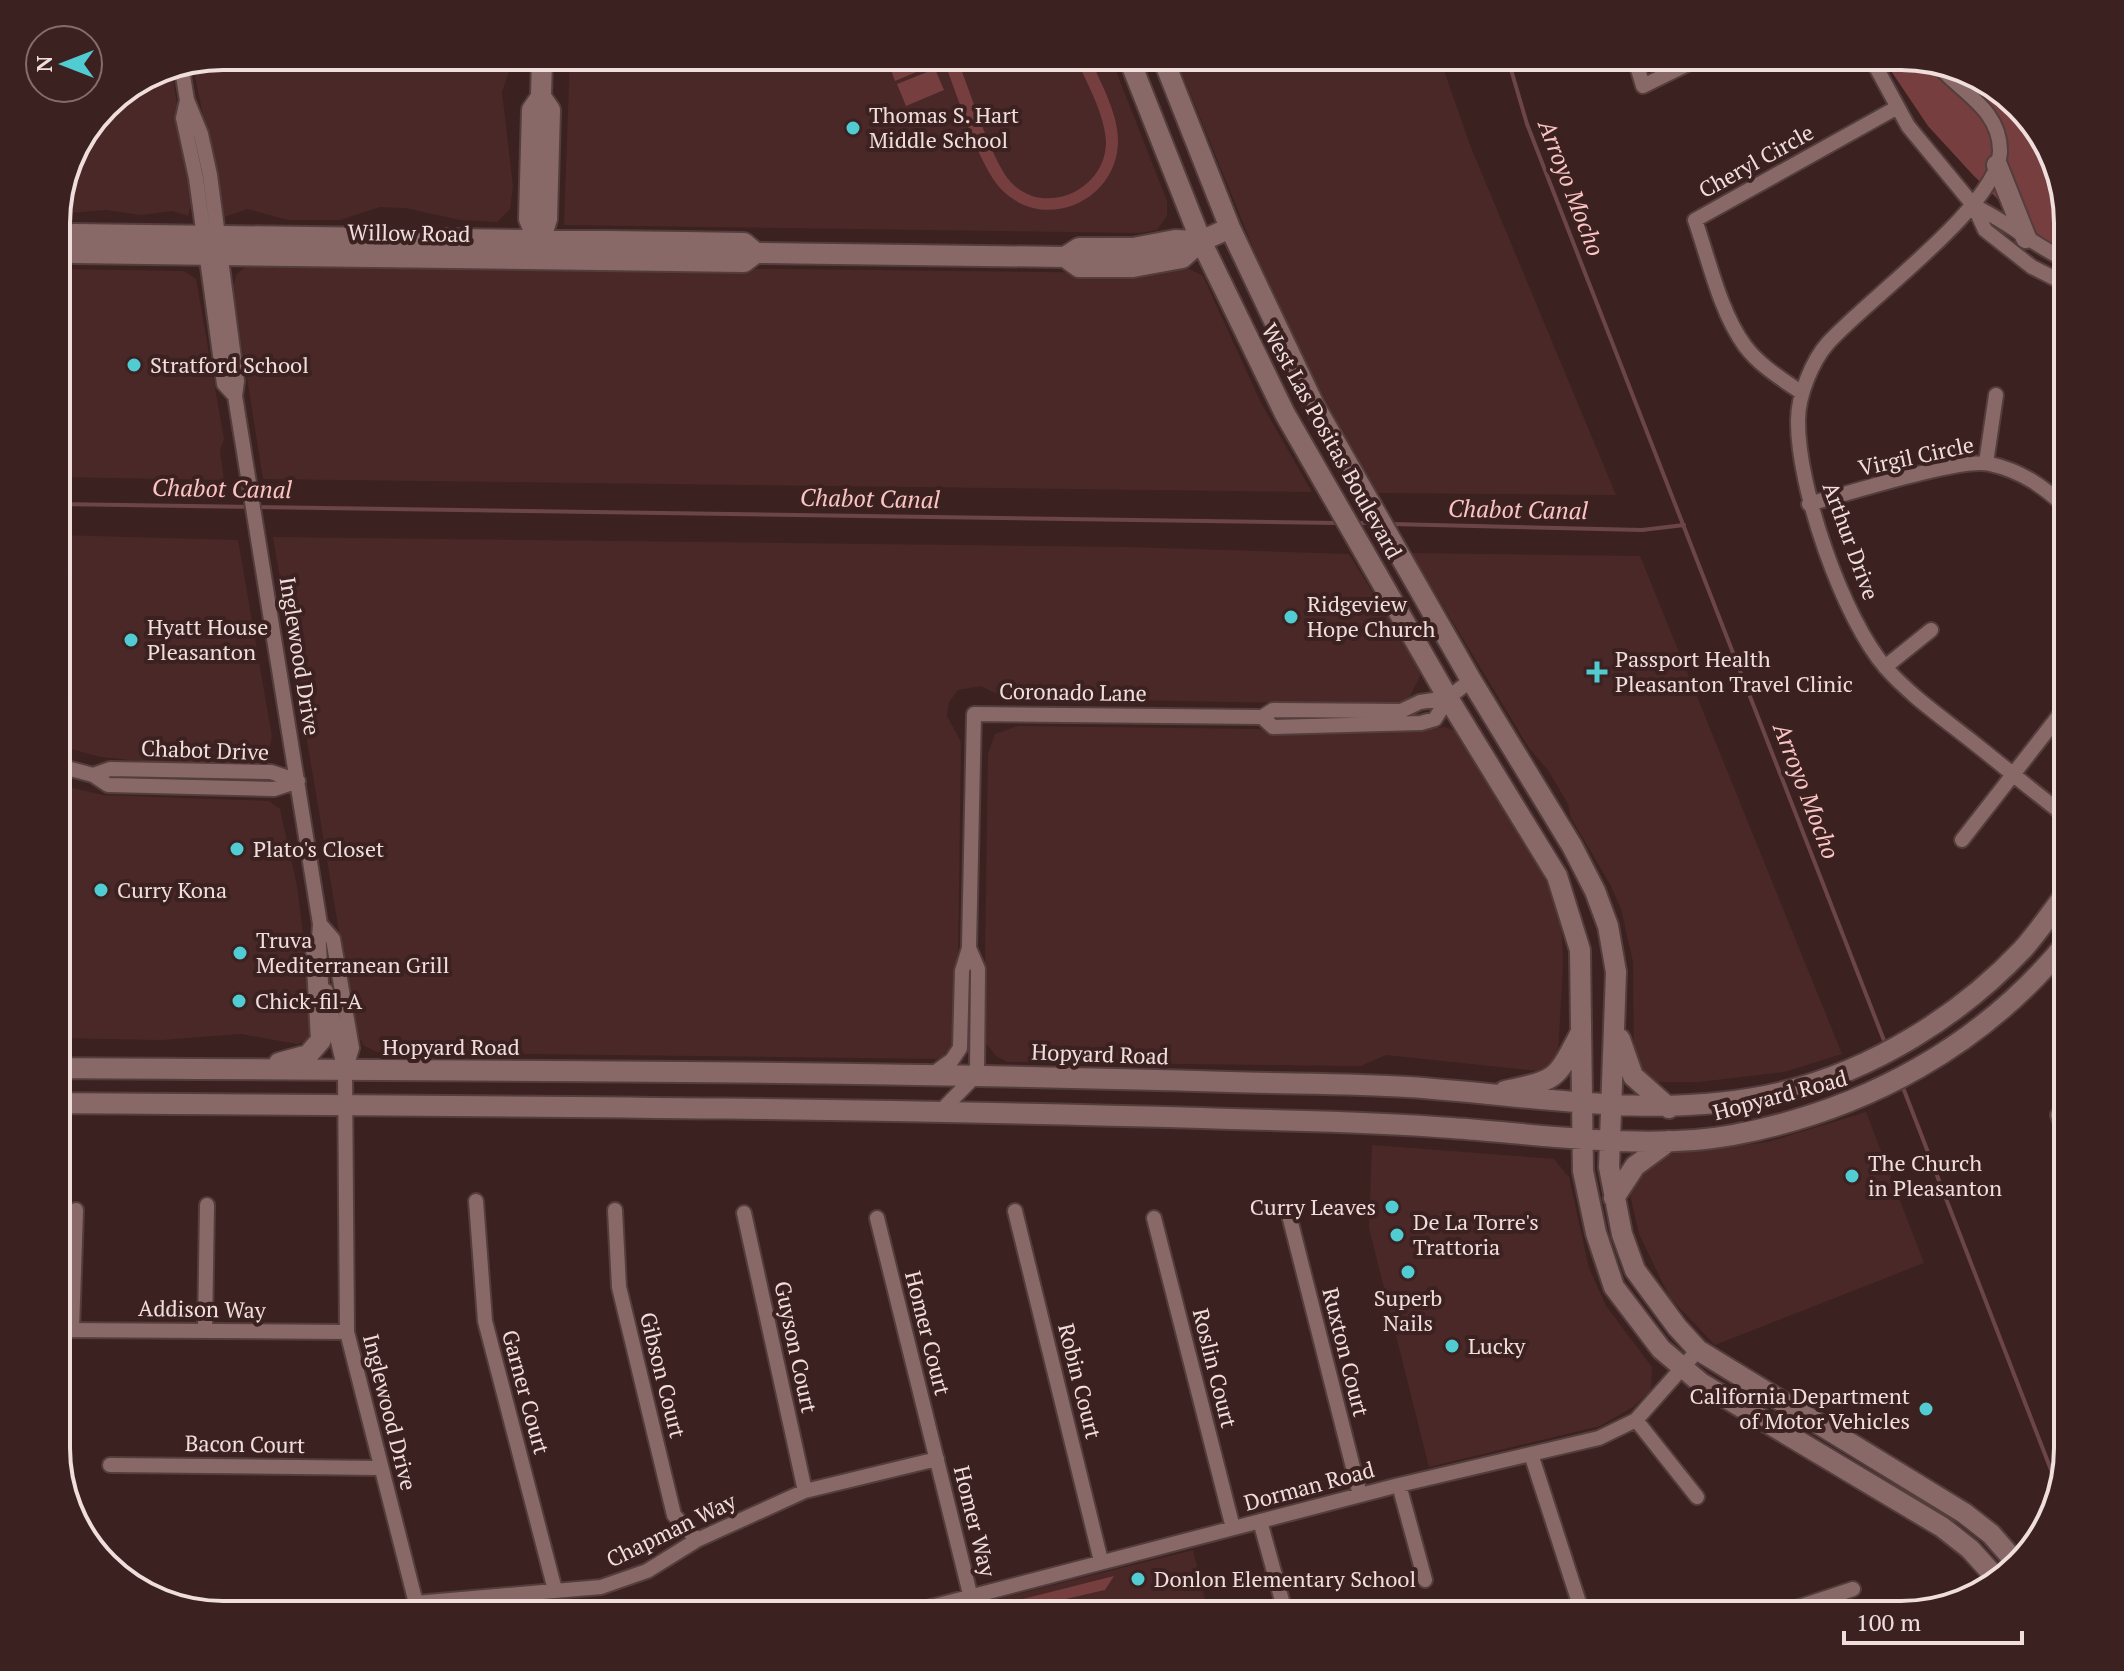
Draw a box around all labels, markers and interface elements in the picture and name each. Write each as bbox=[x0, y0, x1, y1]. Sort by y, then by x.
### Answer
north arrow bbox=[24, 24, 104, 104]
text: N bbox=[29, 55, 58, 72]
place label: Thomas S. Hart Middle School bbox=[869, 100, 1019, 154]
water label: Arroyo Mocho bbox=[1531, 113, 1613, 260]
street label: Cheryl Circle bbox=[1693, 117, 1818, 204]
marker: Thomas S. Hart Middle School bbox=[844, 119, 862, 137]
street label: Willow Road bbox=[347, 217, 471, 248]
street label: West Las Positas Boulevard bbox=[1256, 318, 1409, 564]
place label: Stratford School bbox=[150, 350, 309, 379]
marker: Stratford School bbox=[125, 356, 143, 374]
street label: Virgil Circle bbox=[1855, 429, 1976, 482]
water label: Chabot Canal bbox=[152, 471, 293, 505]
street label: Arthur Drive bbox=[1817, 478, 1886, 604]
water label: Chabot Canal bbox=[800, 481, 941, 515]
water label: Chabot Canal bbox=[1448, 492, 1589, 526]
street label: Inglewood Drive bbox=[274, 575, 327, 737]
place label: Ridgeview Hope Church bbox=[1307, 589, 1435, 643]
marker: Ridgeview Hope Church bbox=[1282, 608, 1300, 626]
place label: Hyatt House Pleasanton bbox=[147, 612, 268, 666]
marker: Hyatt House Pleasanton bbox=[122, 631, 140, 649]
place label: Passport Health Pleasanton Travel Clinic bbox=[1615, 644, 1853, 698]
marker: Passport Health Pleasanton Travel Clinic bbox=[1586, 661, 1608, 683]
street label: Coronado Lane bbox=[999, 676, 1147, 707]
water label: Arroyo Mocho bbox=[1766, 716, 1848, 863]
street label: Chabot Drive bbox=[141, 733, 270, 766]
place label: Plato's Closet bbox=[253, 834, 384, 863]
marker: Plato's Closet bbox=[228, 840, 246, 858]
place label: Curry Kona bbox=[117, 875, 227, 904]
marker: Curry Kona bbox=[92, 881, 110, 899]
place label: Truva Mediterranean Grill bbox=[256, 925, 449, 979]
marker: Truva Mediterranean Grill bbox=[231, 944, 249, 962]
place label: Chick-fil-A bbox=[255, 986, 363, 1015]
marker: Chick-fil-A bbox=[230, 992, 248, 1010]
street label: Hopyard Road bbox=[382, 1032, 520, 1061]
street label: Hopyard Road bbox=[1031, 1037, 1169, 1070]
street label: Hopyard Road bbox=[1710, 1063, 1850, 1126]
place label: The Church in Pleasanton bbox=[1868, 1148, 2002, 1202]
marker: The Church in Pleasanton bbox=[1843, 1167, 1861, 1185]
place label: Curry Leaves bbox=[1250, 1192, 1376, 1221]
marker: Curry Leaves bbox=[1383, 1198, 1401, 1216]
place label: De La Torre's Trattoria bbox=[1413, 1207, 1539, 1261]
marker: De La Torre's Trattoria bbox=[1388, 1226, 1406, 1244]
marker: Superb Nails bbox=[1399, 1263, 1417, 1281]
street label: Homer Court bbox=[899, 1268, 958, 1398]
street label: Guyson Court bbox=[768, 1278, 825, 1415]
place label: Superb Nails bbox=[1374, 1283, 1442, 1337]
street label: Ruxton Court bbox=[1316, 1284, 1377, 1419]
street label: Addison Way bbox=[138, 1293, 267, 1324]
street label: Roslin Court bbox=[1187, 1305, 1244, 1431]
street label: Gibson Court bbox=[634, 1309, 693, 1441]
street label: Robin Court bbox=[1052, 1320, 1109, 1442]
street label: Garner Court bbox=[496, 1326, 557, 1457]
street label: Inglewood Drive bbox=[357, 1331, 424, 1493]
place label: Lucky bbox=[1468, 1331, 1526, 1360]
marker: Lucky bbox=[1443, 1337, 1461, 1355]
place label: California Department of Motor Vehicles bbox=[1689, 1381, 1910, 1435]
marker: California Department of Motor Vehicles bbox=[1917, 1400, 1935, 1418]
street label: Bacon Court bbox=[185, 1428, 305, 1459]
street label: Dorman Road bbox=[1240, 1454, 1377, 1517]
street label: Homer Way bbox=[948, 1462, 1003, 1580]
street label: Chapman Way bbox=[601, 1485, 741, 1573]
place label: Donlon Elementary School bbox=[1154, 1564, 1416, 1593]
marker: Donlon Elementary School bbox=[1129, 1570, 1147, 1588]
scale bar bbox=[1844, 1595, 2022, 1645]
text: 100 m bbox=[1856, 1606, 1921, 1638]

